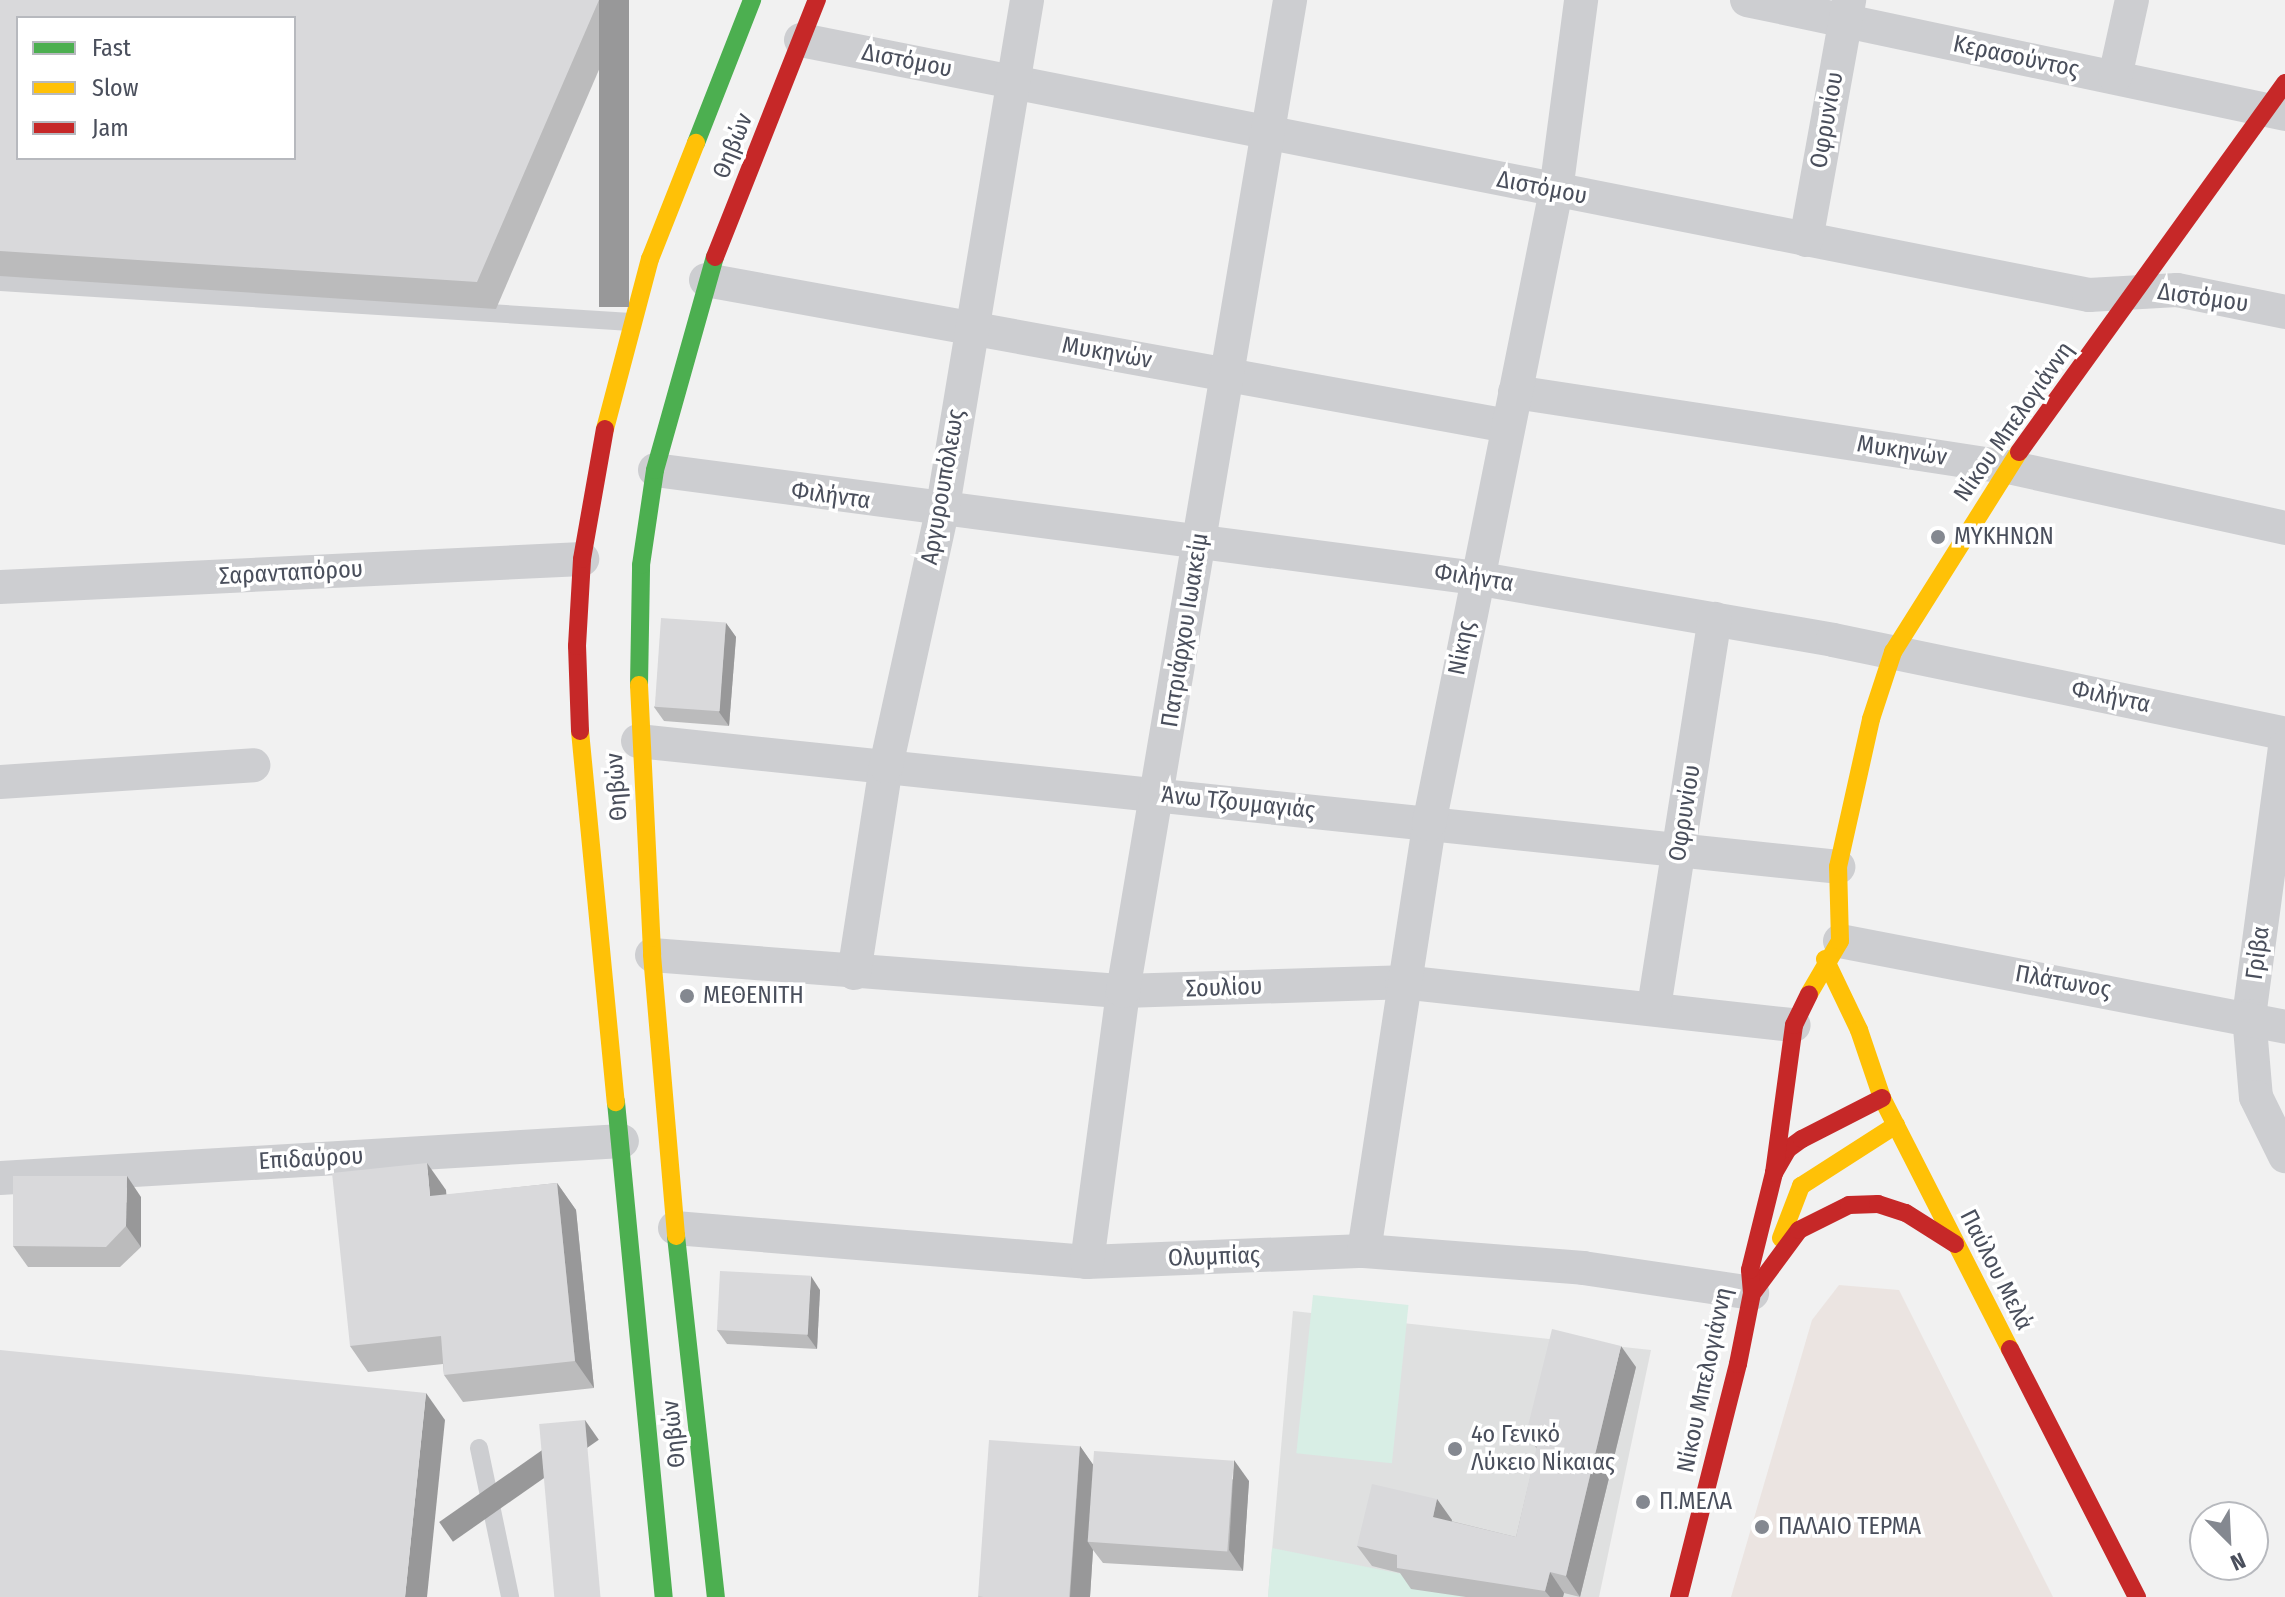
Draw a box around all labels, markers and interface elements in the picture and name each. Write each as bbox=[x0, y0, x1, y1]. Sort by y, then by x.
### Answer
legend bbox=[16, 16, 296, 160]
street label: Κερασούντος bbox=[1951, 30, 2081, 84]
text: Fast bbox=[92, 34, 131, 62]
street label: Διστόμου bbox=[859, 38, 955, 84]
street label: Οφρυνίου bbox=[1804, 70, 1850, 170]
text: Slow bbox=[92, 74, 138, 102]
street label: Θηβών bbox=[707, 109, 759, 183]
text: Jam bbox=[92, 114, 129, 142]
street label: Διστόμου bbox=[1494, 165, 1590, 211]
street label: Διστόμου bbox=[2156, 277, 2250, 319]
street label: Μυκηνών bbox=[1060, 331, 1154, 375]
street label: Νίκου Μπελογιάννη bbox=[1948, 337, 2080, 507]
street label: Αργυρουπόλεως bbox=[915, 407, 971, 567]
street label: Μυκηνών bbox=[1855, 430, 1949, 472]
street label: Φιλήντα bbox=[790, 476, 872, 516]
place label: ΜΥΚΗΝΩΝ bbox=[1954, 523, 2054, 551]
marker: ΜΥΚΗΝΩΝ bbox=[1929, 528, 1947, 546]
street label: Πατριάρχου Ιωακείμ bbox=[1155, 531, 1215, 729]
street label: Σαρανταπόρου bbox=[218, 555, 364, 591]
street label: Φιλήντα bbox=[1432, 558, 1516, 598]
street label: Νίκης bbox=[1443, 618, 1481, 678]
street label: Φιλήντα bbox=[2069, 675, 2153, 719]
street label: Θηβών bbox=[600, 752, 634, 822]
street label: Οφρυνίου bbox=[1663, 763, 1707, 863]
street label: Άνω Τζουμαγιάς bbox=[1160, 781, 1316, 825]
street label: Γρίβα bbox=[2240, 925, 2276, 981]
street label: Πλάτωνος bbox=[2013, 959, 2113, 1005]
street label: Σουλίου bbox=[1185, 972, 1263, 1004]
place label: ΜΕΘΕΝΙΤΗ bbox=[703, 982, 804, 1010]
marker: ΜΕΘΕΝΙΤΗ bbox=[678, 987, 696, 1005]
street label: Επιδαύρου bbox=[258, 1142, 364, 1176]
street label: Παύλου Μελά bbox=[1953, 1205, 2039, 1335]
street label: Ολυμπίας bbox=[1168, 1241, 1260, 1273]
street label: Νίκου Μπελογιάννη bbox=[1671, 1285, 1739, 1475]
street label: Θηβών bbox=[656, 1399, 692, 1469]
place label: 4ο Γενικό Λύκειο Νίκαιας bbox=[1471, 1421, 1615, 1477]
marker: 4ο Γενικό Λύκειο Νίκαιας bbox=[1446, 1440, 1464, 1458]
place label: Π.ΜΕΛΑ bbox=[1659, 1488, 1732, 1516]
marker: Π.ΜΕΛΑ bbox=[1634, 1493, 1652, 1511]
north arrow bbox=[2189, 1501, 2269, 1581]
place label: ΠΑΛΑΙΟ ΤΕΡΜΑ bbox=[1778, 1513, 1921, 1541]
marker: ΠΑΛΑΙΟ ΤΕΡΜΑ bbox=[1753, 1518, 1771, 1536]
text: N bbox=[2227, 1547, 2250, 1577]

